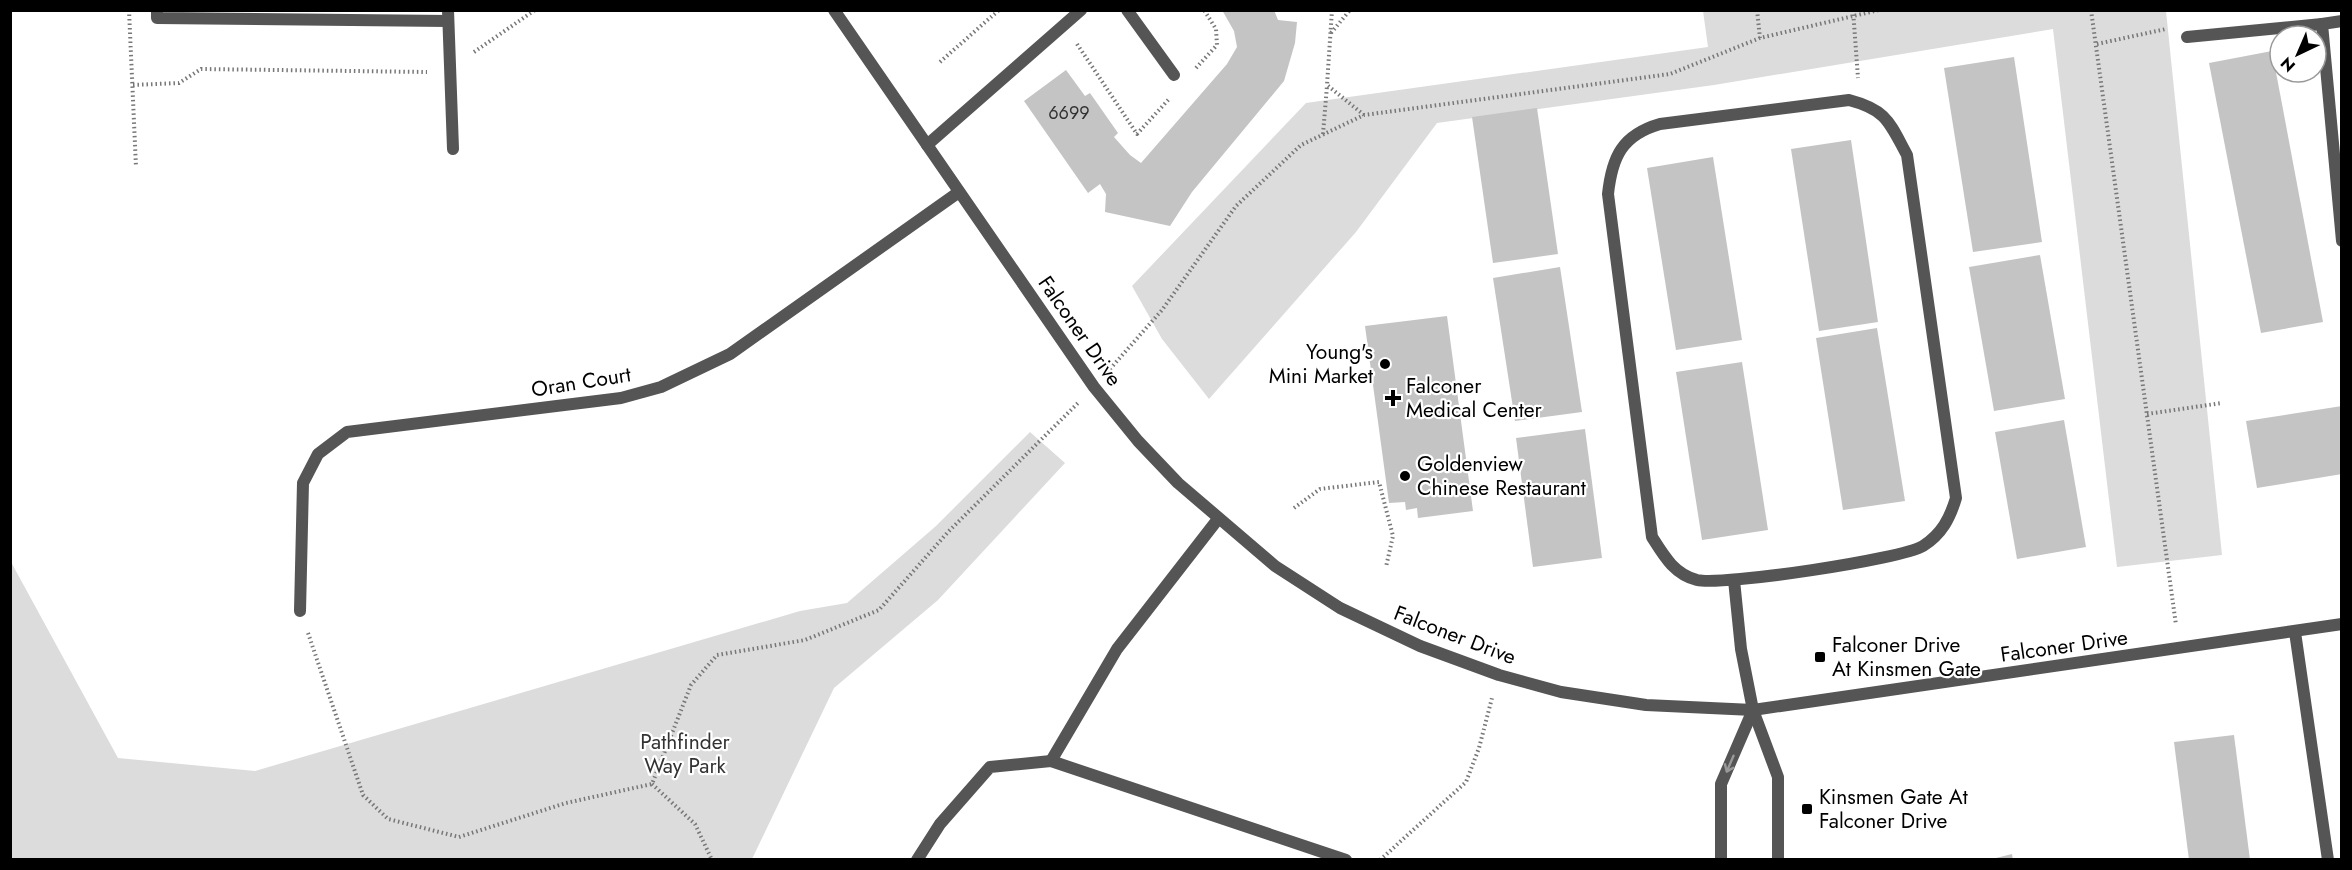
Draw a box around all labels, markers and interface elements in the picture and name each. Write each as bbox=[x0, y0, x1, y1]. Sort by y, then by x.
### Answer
north arrow bbox=[2268, 24, 2328, 84]
text: N bbox=[2275, 52, 2300, 77]
house number: 6699 bbox=[1048, 100, 1090, 126]
street label: Falconer Drive bbox=[1031, 270, 1129, 392]
place label: Young's Mini Market bbox=[1269, 337, 1373, 391]
marker: Young's Mini Market bbox=[1378, 357, 1392, 371]
street label: Oran Court bbox=[529, 359, 633, 405]
place label: Falconer Medical Center bbox=[1406, 371, 1543, 425]
marker: Falconer Medical Center bbox=[1384, 389, 1402, 407]
place label: Goldenview Chinese Restaurant bbox=[1417, 449, 1586, 503]
marker: Goldenview Chinese Restaurant bbox=[1398, 469, 1412, 483]
street label: Falconer Drive bbox=[1390, 598, 1520, 672]
street label: Falconer Drive bbox=[1998, 622, 2130, 670]
place label: Falconer Drive At Kinsmen Gate bbox=[1832, 630, 1981, 684]
marker: Falconer Drive At Kinsmen Gate bbox=[1813, 650, 1827, 664]
park label: Pathfinder Way Park bbox=[640, 727, 731, 781]
one-way arrow bbox=[1723, 755, 1734, 773]
place label: Kinsmen Gate At Falconer Drive bbox=[1819, 782, 1968, 836]
marker: Kinsmen Gate At Falconer Drive bbox=[1800, 802, 1814, 816]

